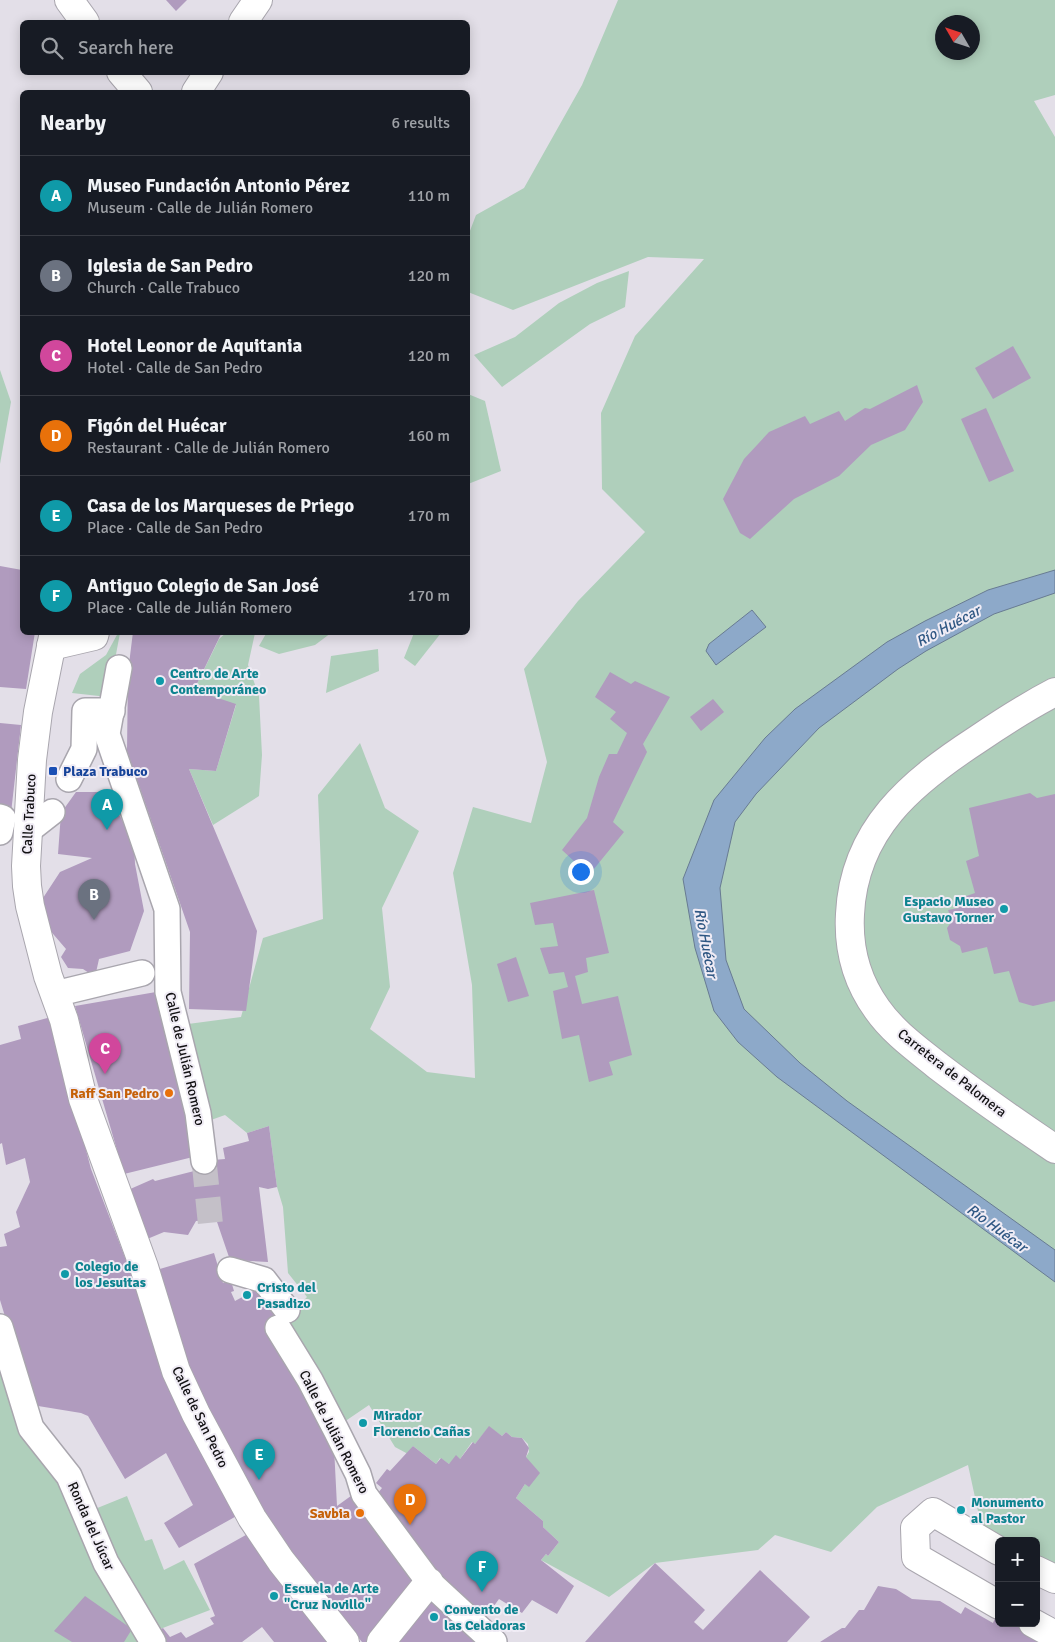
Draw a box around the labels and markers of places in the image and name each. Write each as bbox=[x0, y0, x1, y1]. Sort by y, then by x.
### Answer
place label: Centro de Arte Contemporáneo bbox=[170, 665, 266, 698]
marker: Centro de Arte Contemporáneo bbox=[154, 675, 166, 687]
place label: Plaza Trabuco bbox=[63, 763, 148, 780]
marker: Plaza Trabuco bbox=[47, 765, 59, 777]
pin: A bbox=[91, 789, 123, 830]
pin: B bbox=[78, 879, 110, 920]
place label: Espacio Museo Gustavo Torner bbox=[903, 893, 994, 926]
marker: Espacio Museo Gustavo Torner bbox=[998, 903, 1010, 915]
pin: C bbox=[89, 1033, 121, 1074]
place label: Raff San Pedro bbox=[70, 1085, 159, 1102]
marker: Raff San Pedro bbox=[163, 1087, 175, 1099]
place label: Colegio de los Jesuitas bbox=[75, 1258, 146, 1291]
marker: Colegio de los Jesuitas bbox=[59, 1268, 71, 1280]
place label: Cristo del Pasadizo bbox=[257, 1279, 317, 1312]
marker: Cristo del Pasadizo bbox=[241, 1289, 253, 1301]
place label: Mirador Florencio Cañas bbox=[373, 1407, 470, 1440]
marker: Mirador Florencio Cañas bbox=[357, 1417, 369, 1429]
pin: E bbox=[243, 1439, 275, 1480]
pin: D bbox=[394, 1484, 426, 1525]
place label: Monumento al Pastor bbox=[971, 1494, 1044, 1527]
marker: Monumento al Pastor bbox=[955, 1504, 967, 1516]
place label: Savbia bbox=[310, 1505, 350, 1522]
marker: Savbia bbox=[354, 1507, 366, 1519]
pin: F bbox=[466, 1551, 498, 1592]
place label: Escuela de Arte "Cruz Novillo" bbox=[284, 1580, 379, 1613]
marker: Escuela de Arte "Cruz Novillo" bbox=[268, 1590, 280, 1602]
place label: Convento de las Celadoras bbox=[444, 1601, 526, 1634]
marker: Convento de las Celadoras bbox=[428, 1611, 440, 1623]

